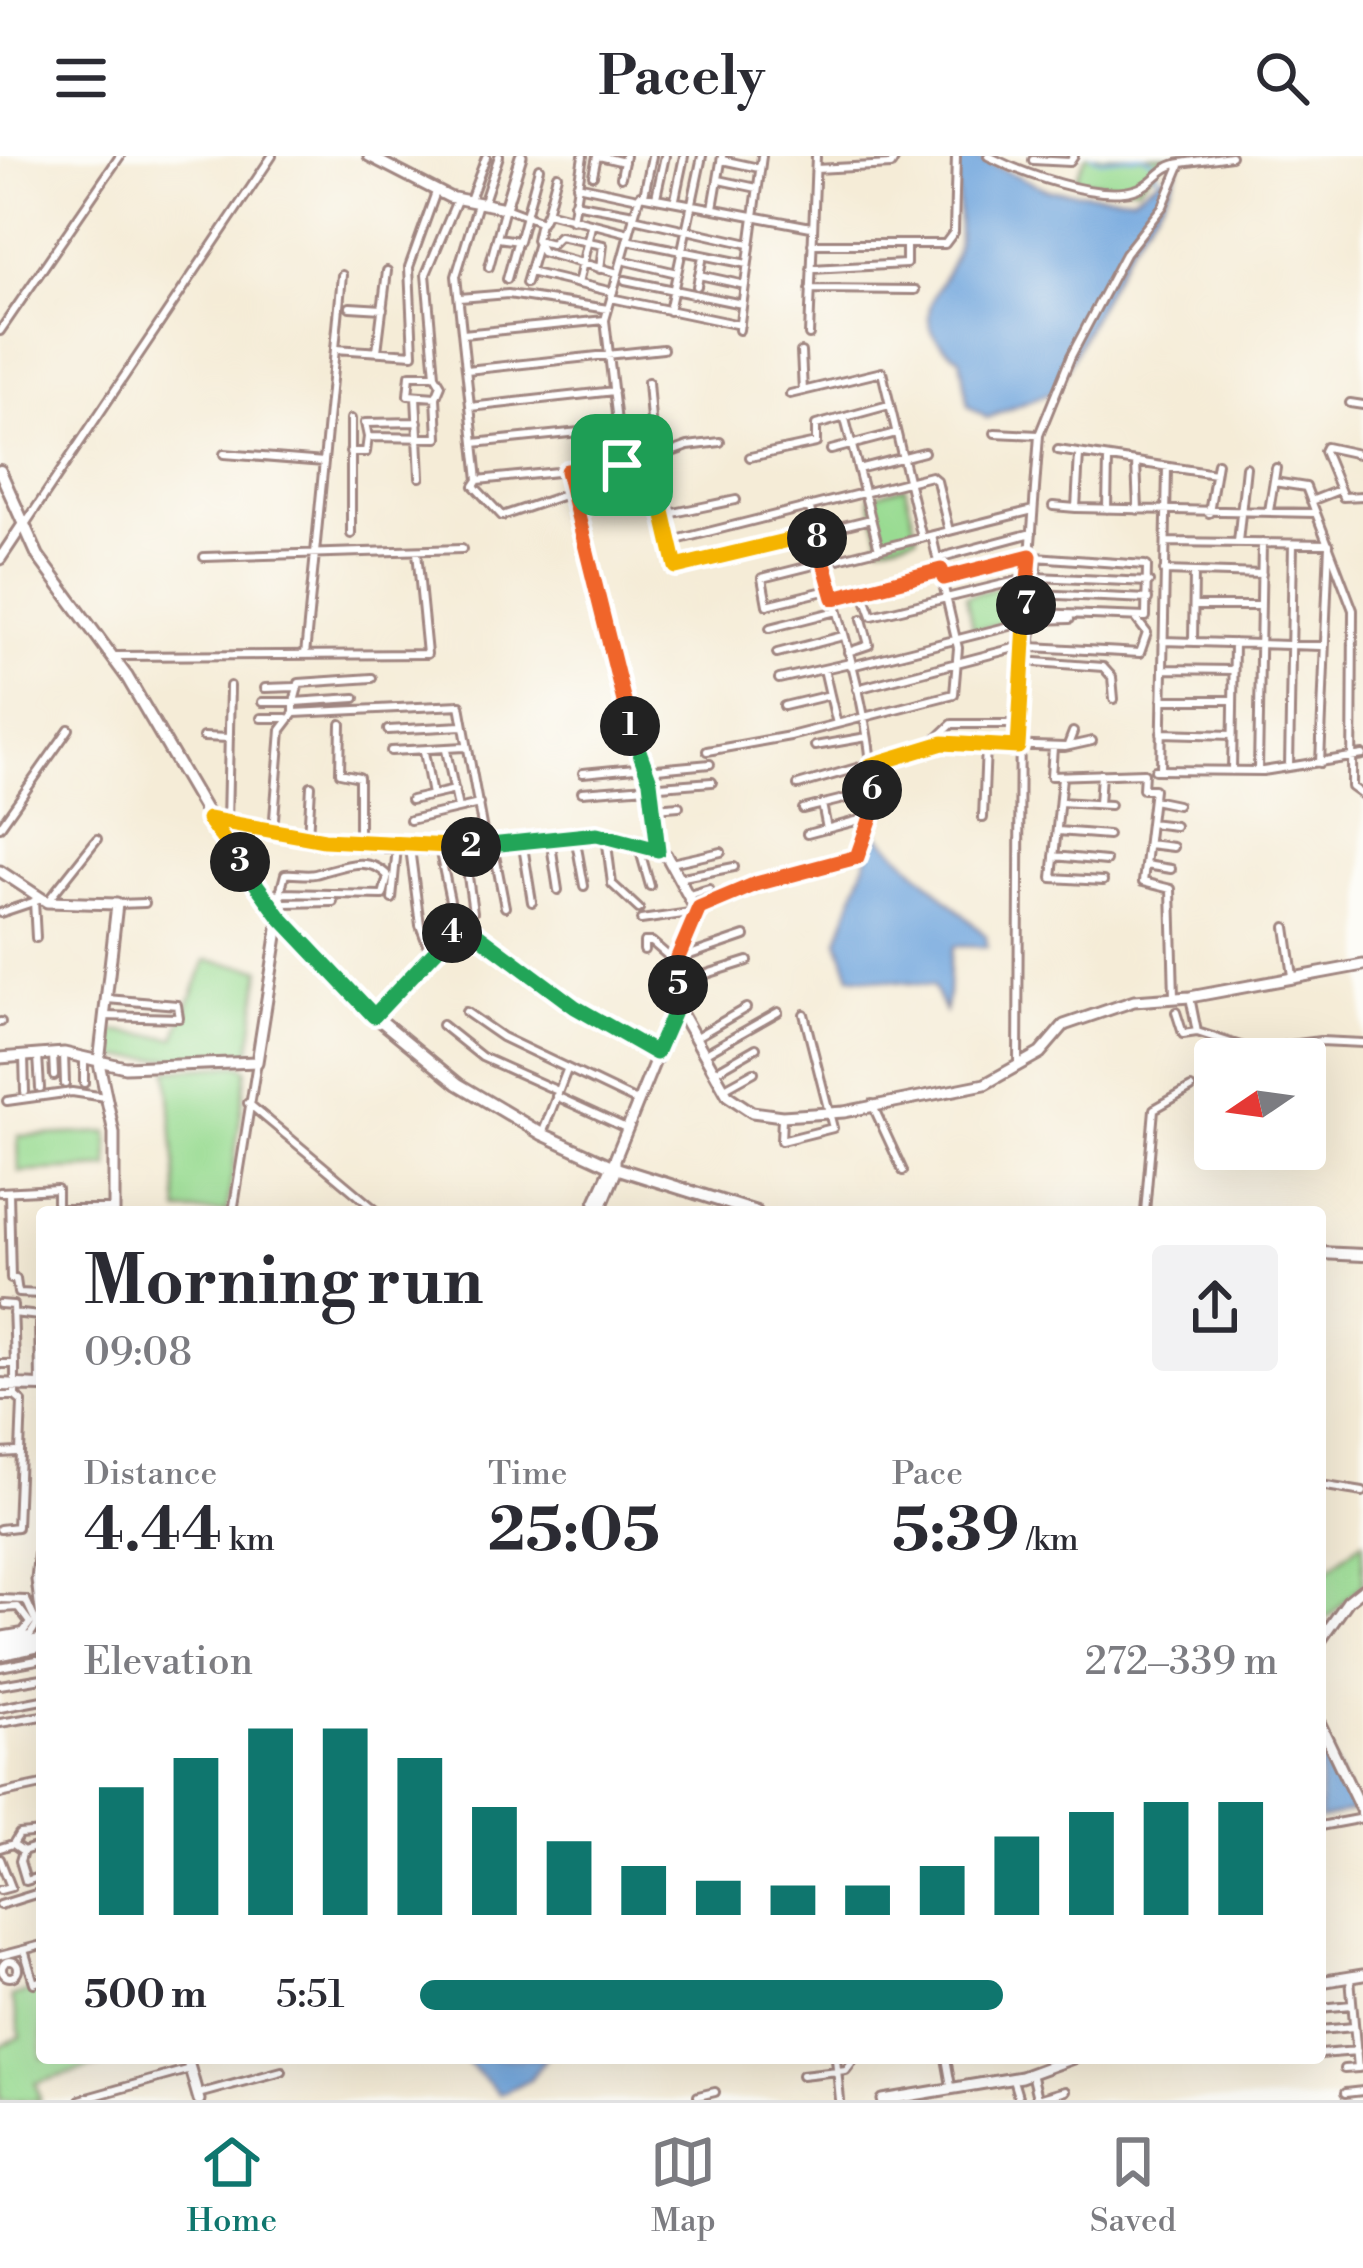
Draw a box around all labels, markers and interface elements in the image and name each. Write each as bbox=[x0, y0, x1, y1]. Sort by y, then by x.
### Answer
text: Pacely bbox=[598, 44, 765, 112]
icon: menu bbox=[48, 45, 114, 111]
icon: search bbox=[1249, 45, 1315, 111]
pin bbox=[571, 414, 673, 516]
icon: arrive bbox=[589, 432, 655, 498]
pin: 8 bbox=[787, 508, 847, 568]
text: 8 bbox=[806, 517, 828, 558]
pin: 7 bbox=[996, 575, 1056, 635]
text: 7 bbox=[1016, 584, 1036, 625]
pin: 1 bbox=[600, 696, 660, 756]
text: 1 bbox=[622, 705, 638, 746]
pin: 6 bbox=[842, 760, 902, 820]
text: 6 bbox=[862, 769, 882, 810]
pin: 2 bbox=[441, 817, 501, 877]
text: 2 bbox=[461, 826, 481, 867]
pin: 3 bbox=[210, 832, 270, 892]
text: 3 bbox=[230, 841, 250, 882]
pin: 4 bbox=[422, 903, 482, 963]
text: 4 bbox=[441, 912, 463, 953]
pin: 5 bbox=[648, 955, 708, 1015]
text: 5 bbox=[668, 964, 688, 1005]
north arrow bbox=[1194, 1038, 1326, 1170]
map controls bbox=[1194, 1038, 1326, 1170]
text: Morning run bbox=[84, 1242, 483, 1325]
button: share bbox=[1152, 1245, 1278, 1371]
text: 09:08 bbox=[84, 1329, 192, 1378]
text: Distance bbox=[84, 1454, 217, 1495]
text: Time bbox=[488, 1454, 567, 1495]
text: Pace bbox=[892, 1454, 963, 1495]
text: 4.44 bbox=[84, 1495, 222, 1570]
text: 25:05 bbox=[488, 1495, 660, 1570]
text: 5:39 bbox=[892, 1495, 1020, 1570]
text: km bbox=[222, 1520, 275, 1561]
text: /km bbox=[1020, 1520, 1079, 1561]
text: Elevation bbox=[84, 1638, 253, 1687]
text: 272–339 m bbox=[1085, 1638, 1278, 1687]
text: 500 m bbox=[84, 1971, 207, 2020]
text: 5:51 bbox=[276, 1971, 345, 2020]
tab: Home bbox=[187, 2129, 277, 2242]
tab: Map bbox=[650, 2129, 716, 2242]
tab: Saved bbox=[1090, 2129, 1176, 2242]

